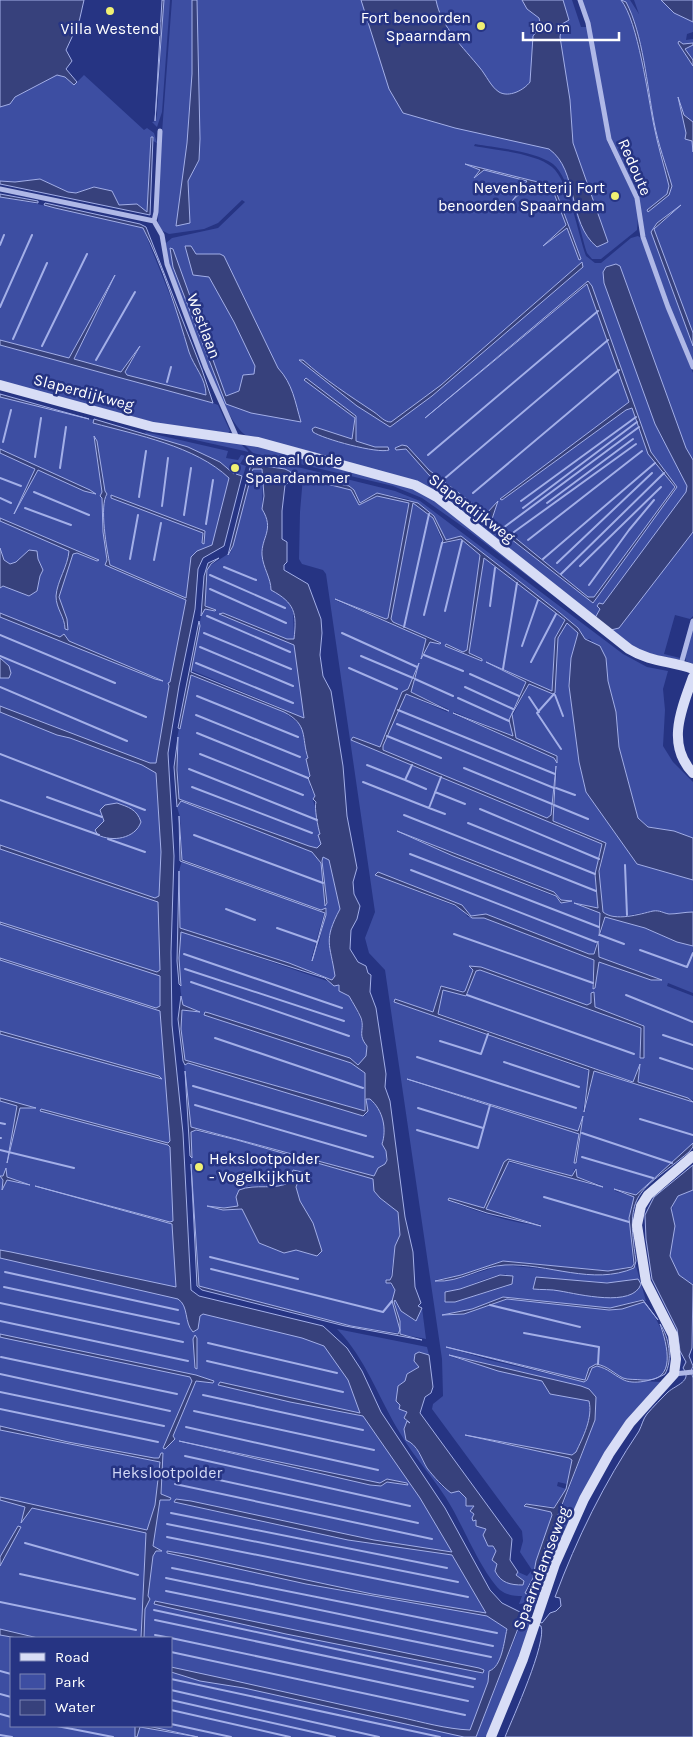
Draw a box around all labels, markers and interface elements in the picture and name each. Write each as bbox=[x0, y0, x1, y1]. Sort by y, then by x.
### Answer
marker: Villa Westend bbox=[104, 5, 116, 17]
place label: Fort benoorden Spaarndam bbox=[361, 8, 471, 45]
scale bar bbox=[523, 10, 619, 42]
text: 100 m bbox=[530, 18, 570, 36]
place label: Villa Westend bbox=[60, 19, 160, 38]
marker: Fort benoorden Spaarndam bbox=[475, 20, 487, 32]
street label: Redoute bbox=[614, 136, 656, 198]
place label: Nevenbatterij Fort benoorden Spaarndam bbox=[438, 178, 605, 215]
marker: Nevenbatterij Fort benoorden Spaarndam bbox=[609, 190, 621, 202]
street label: Westlaan bbox=[183, 291, 225, 361]
street label: Slaperdijkweg bbox=[32, 369, 136, 415]
place label: Gemaal Oude Spaardammer bbox=[245, 450, 350, 487]
marker: Gemaal Oude Spaardammer bbox=[229, 462, 241, 474]
street label: Slaperdijkweg bbox=[425, 469, 519, 547]
place label: Hekslootpolder - Vogelkijkhut bbox=[209, 1149, 320, 1186]
marker: Hekslootpolder - Vogelkijkhut bbox=[193, 1161, 205, 1173]
park label: Hekslootpolder bbox=[112, 1463, 222, 1482]
street label: Spaarndamseweg bbox=[509, 1504, 573, 1632]
legend bbox=[10, 1637, 172, 1727]
text: Road bbox=[55, 1648, 90, 1666]
text: Park bbox=[55, 1673, 85, 1691]
text: Water bbox=[55, 1698, 96, 1716]

